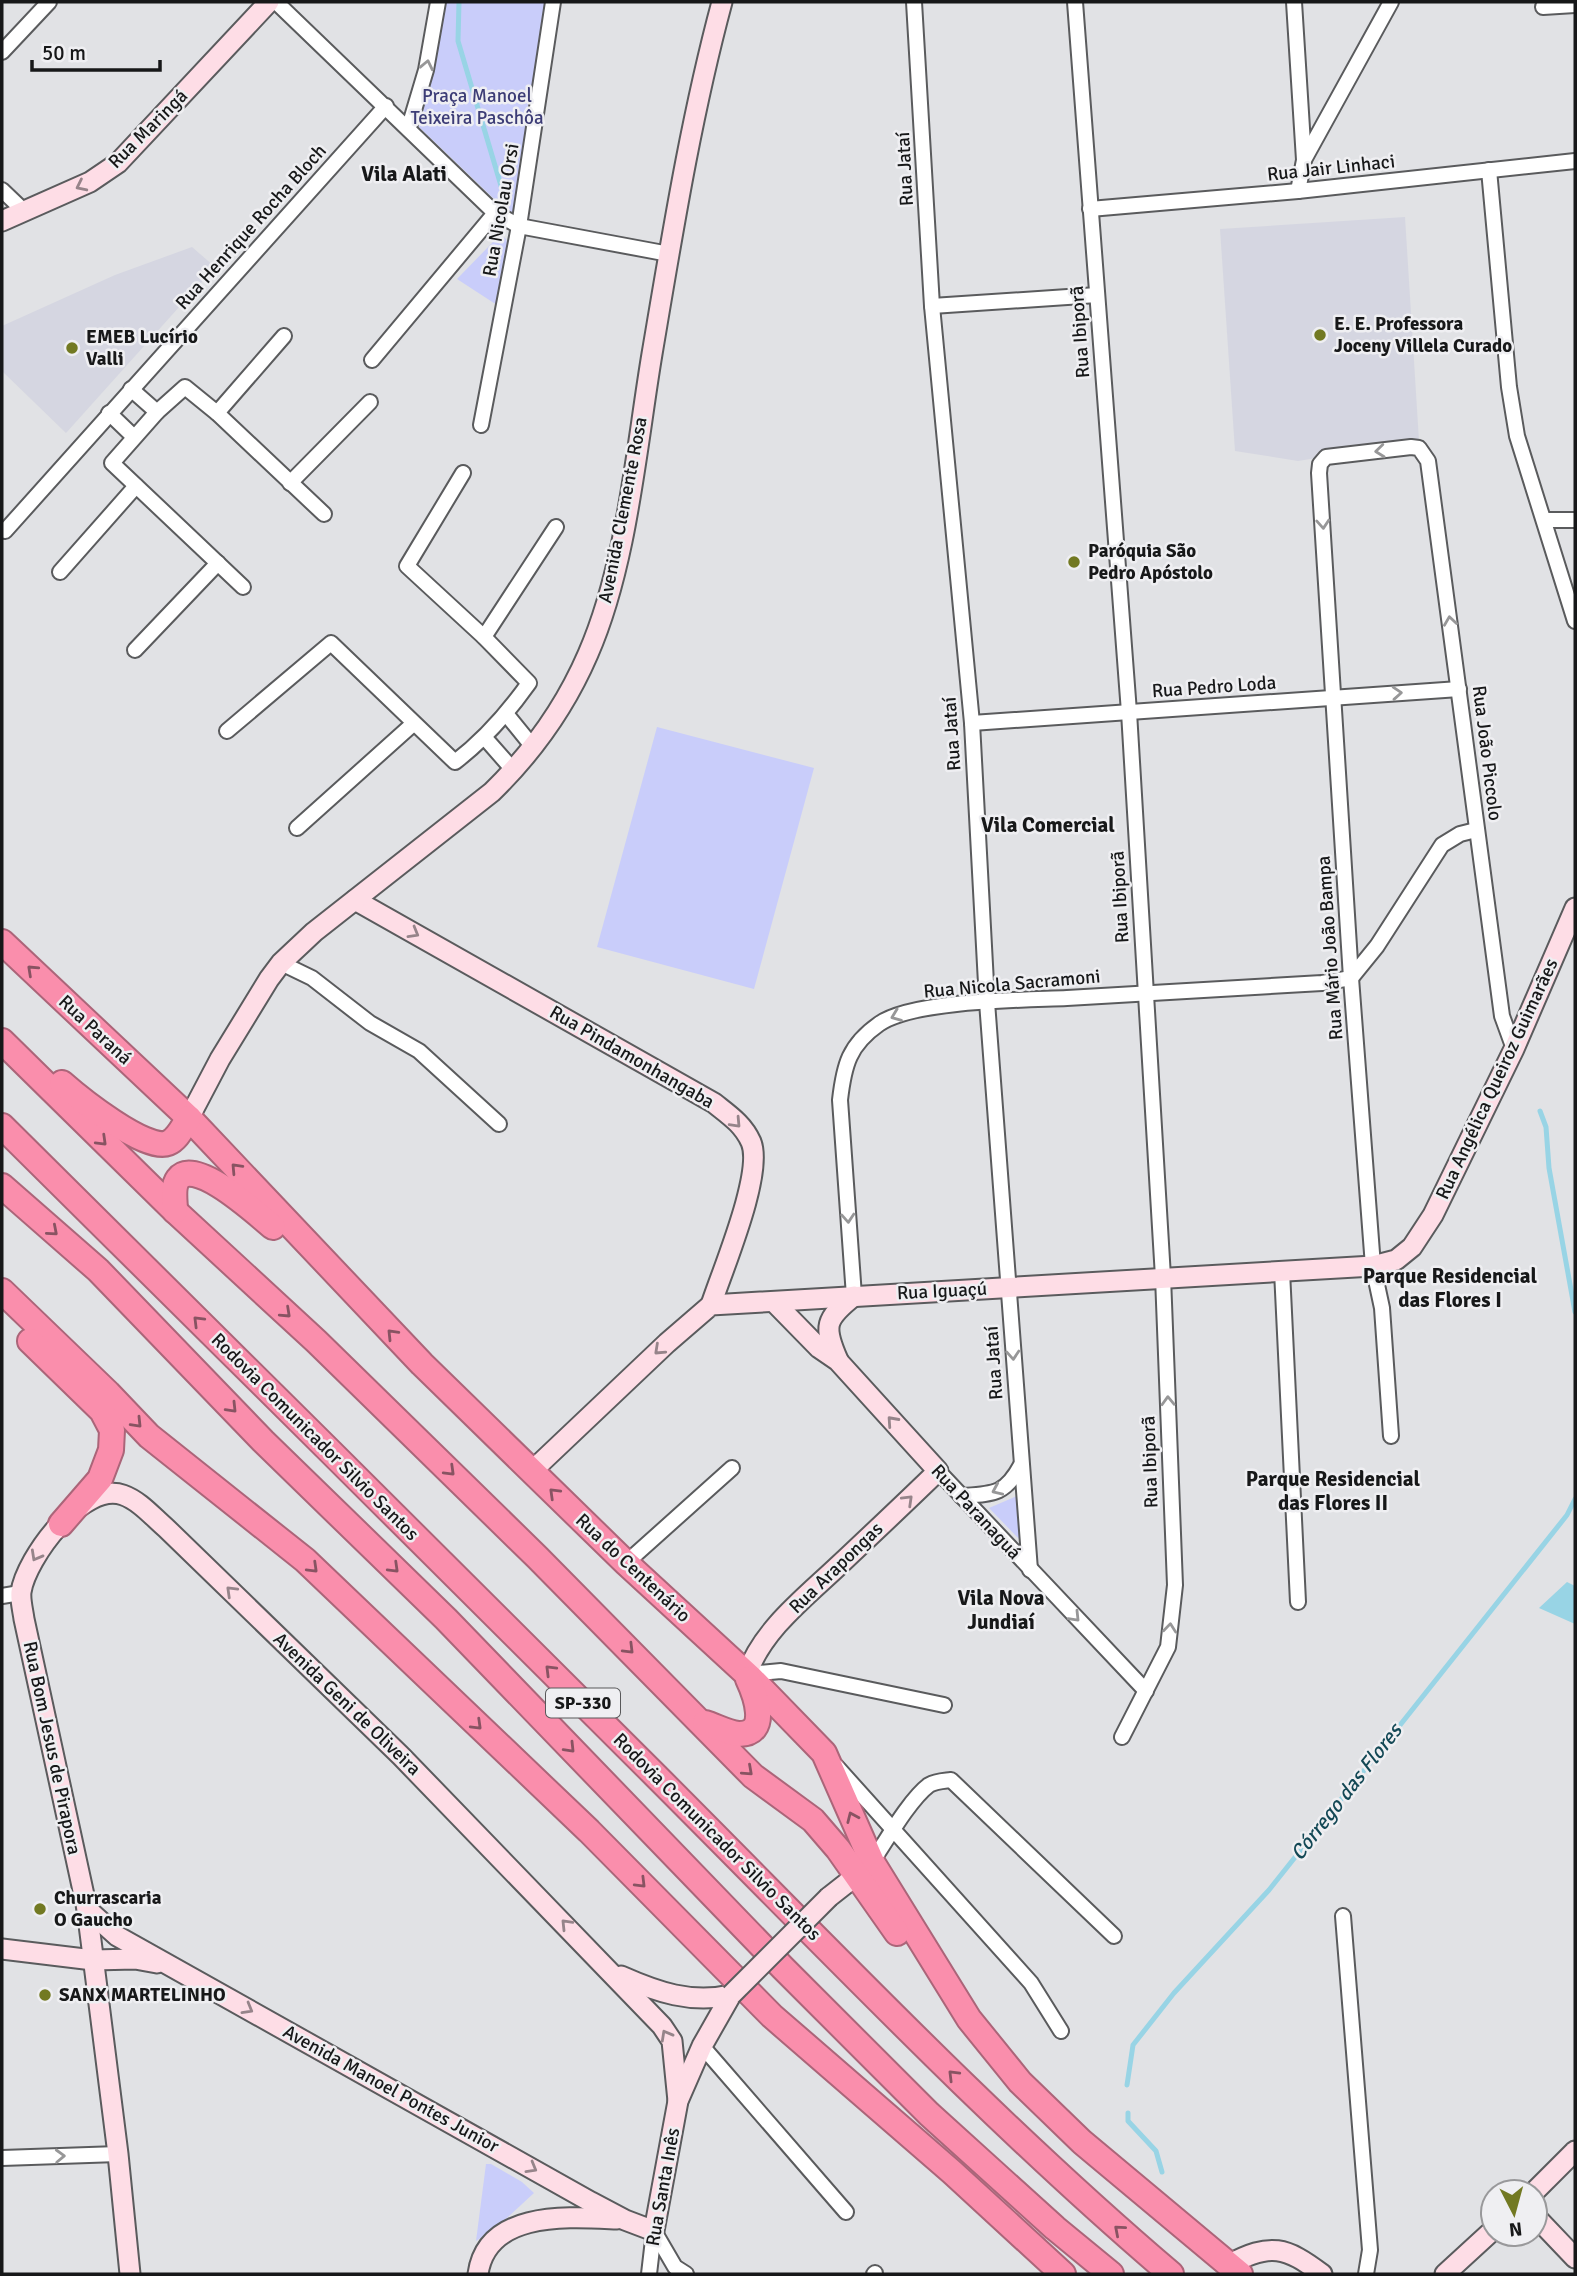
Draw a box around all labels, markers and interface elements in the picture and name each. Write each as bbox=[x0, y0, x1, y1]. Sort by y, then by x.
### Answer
scale bar bbox=[32, 28, 159, 72]
text: 50 m bbox=[42, 40, 86, 66]
one-way arrow bbox=[418, 59, 433, 71]
street label: Rua Maringá bbox=[103, 84, 193, 174]
park label: Praça Manoel Teixeira Paschôa bbox=[410, 84, 544, 130]
street label: Rua Jataí bbox=[891, 131, 919, 207]
street label: Rua Henrique Rocha Bloch bbox=[170, 139, 332, 315]
street label: Rua Nicolau Orsi bbox=[477, 142, 525, 278]
street label: Rua Jair Linhaci bbox=[1266, 149, 1396, 187]
district label: Vila Alati bbox=[361, 161, 447, 187]
one-way arrow bbox=[76, 177, 88, 191]
street label: Rua Ibiporã bbox=[1065, 285, 1095, 379]
place label: E. E. Professora Joceny Villela Curado bbox=[1334, 312, 1512, 358]
place label: EMEB Lucírio Valli bbox=[86, 325, 198, 371]
marker: E. E. Professora Joceny Villela Curado bbox=[1312, 327, 1328, 343]
marker: EMEB Lucírio Valli bbox=[64, 340, 80, 356]
street label: Avenida Clemente Rosa bbox=[593, 415, 653, 605]
one-way arrow bbox=[1374, 443, 1386, 458]
one-way arrow bbox=[1315, 518, 1330, 529]
place label: Paróquia São Pedro Apóstolo bbox=[1088, 539, 1213, 585]
marker: Paróquia São Pedro Apóstolo bbox=[1066, 554, 1082, 570]
one-way arrow bbox=[1443, 615, 1458, 627]
street label: Rua Pedro Loda bbox=[1151, 671, 1277, 703]
street label: Rua João Piccolo bbox=[1467, 684, 1507, 822]
one-way arrow bbox=[1392, 686, 1403, 701]
street label: Rua Jataí bbox=[937, 695, 967, 772]
district label: Vila Comercial bbox=[981, 812, 1115, 838]
street label: Rua Ibiporã bbox=[1106, 850, 1134, 944]
street label: Rua Mário João Bampa bbox=[1312, 855, 1348, 1041]
one-way arrow bbox=[407, 925, 420, 938]
street label: Rua Angélica Queiroz Guimarães bbox=[1431, 955, 1563, 1203]
street label: Rua Nicola Sacramoni bbox=[923, 964, 1101, 1004]
one-way arrow bbox=[27, 966, 40, 979]
street label: Rua Paraná bbox=[53, 990, 137, 1070]
street label: Rua Pindamonhangaba bbox=[545, 1000, 719, 1114]
one-way arrow bbox=[891, 1008, 903, 1022]
one-way arrow bbox=[728, 1114, 741, 1127]
one-way arrow bbox=[94, 1132, 107, 1145]
one-way arrow bbox=[232, 1163, 244, 1176]
one-way arrow bbox=[841, 1213, 856, 1224]
one-way arrow bbox=[45, 1223, 58, 1235]
district label: Parque Residencial das Flores I bbox=[1363, 1263, 1538, 1313]
street label: Rua Iguaçú bbox=[896, 1277, 988, 1305]
one-way arrow bbox=[278, 1305, 291, 1318]
one-way arrow bbox=[193, 1316, 206, 1329]
street label: Rua Jataí bbox=[979, 1324, 1009, 1401]
street label: Rodovia Comunicador Silvio Santos bbox=[206, 1328, 424, 1546]
one-way arrow bbox=[388, 1330, 400, 1342]
one-way arrow bbox=[654, 1341, 667, 1354]
one-way arrow bbox=[1005, 1350, 1020, 1361]
one-way arrow bbox=[1160, 1395, 1175, 1406]
one-way arrow bbox=[224, 1400, 237, 1413]
one-way arrow bbox=[129, 1415, 142, 1428]
street label: Rua Ibiporã bbox=[1136, 1415, 1164, 1509]
one-way arrow bbox=[888, 1416, 900, 1429]
street label: Rua Paranaguá bbox=[926, 1459, 1026, 1565]
one-way arrow bbox=[441, 1463, 454, 1476]
district label: Parque Residencial das Flores II bbox=[1246, 1466, 1421, 1516]
one-way arrow bbox=[992, 1482, 1004, 1496]
one-way arrow bbox=[550, 1489, 563, 1502]
one-way arrow bbox=[900, 1495, 913, 1508]
street label: Rua do Centenário bbox=[570, 1508, 696, 1628]
street label: Rua Arapongas bbox=[784, 1517, 888, 1619]
one-way arrow bbox=[31, 1548, 44, 1561]
one-way arrow bbox=[305, 1559, 318, 1572]
one-way arrow bbox=[385, 1560, 398, 1573]
district label: Vila Nova Jundiaí bbox=[957, 1585, 1045, 1635]
one-way arrow bbox=[226, 1587, 239, 1600]
one-way arrow bbox=[1066, 1609, 1079, 1622]
one-way arrow bbox=[1162, 1622, 1177, 1633]
street label: Avenida Geni de Oliveira bbox=[268, 1627, 426, 1781]
street label: Rua Bom Jesus de Pirapora bbox=[18, 1639, 86, 1857]
one-way arrow bbox=[620, 1640, 633, 1653]
one-way arrow bbox=[546, 1666, 559, 1679]
road number: SP-330 bbox=[546, 1688, 620, 1718]
one-way arrow bbox=[469, 1716, 482, 1729]
water label: Córrego das Flores bbox=[1285, 1717, 1408, 1865]
street label: Rodovia Comunicador Silvio Santos bbox=[608, 1728, 826, 1946]
one-way arrow bbox=[561, 1740, 574, 1753]
one-way arrow bbox=[740, 1762, 753, 1775]
one-way arrow bbox=[846, 1812, 860, 1824]
one-way arrow bbox=[632, 1875, 645, 1888]
place label: Churrascaria O Gaucho bbox=[54, 1886, 162, 1932]
marker: Churrascaria O Gaucho bbox=[32, 1901, 48, 1917]
one-way arrow bbox=[561, 1920, 574, 1933]
place label: SANX MARTELINHO bbox=[59, 1983, 226, 2007]
marker: SANX MARTELINHO bbox=[37, 1987, 53, 2003]
one-way arrow bbox=[241, 2001, 253, 2014]
street label: Avenida Manoel Pontes Junior bbox=[279, 2020, 503, 2158]
one-way arrow bbox=[661, 2029, 675, 2042]
one-way arrow bbox=[948, 2070, 961, 2083]
street label: Rua Santa Inês bbox=[641, 2126, 685, 2248]
one-way arrow bbox=[55, 2148, 66, 2164]
one-way arrow bbox=[525, 2160, 538, 2173]
north arrow bbox=[1479, 2178, 1549, 2248]
text: N bbox=[1508, 2216, 1523, 2242]
one-way arrow bbox=[1115, 2226, 1128, 2238]

